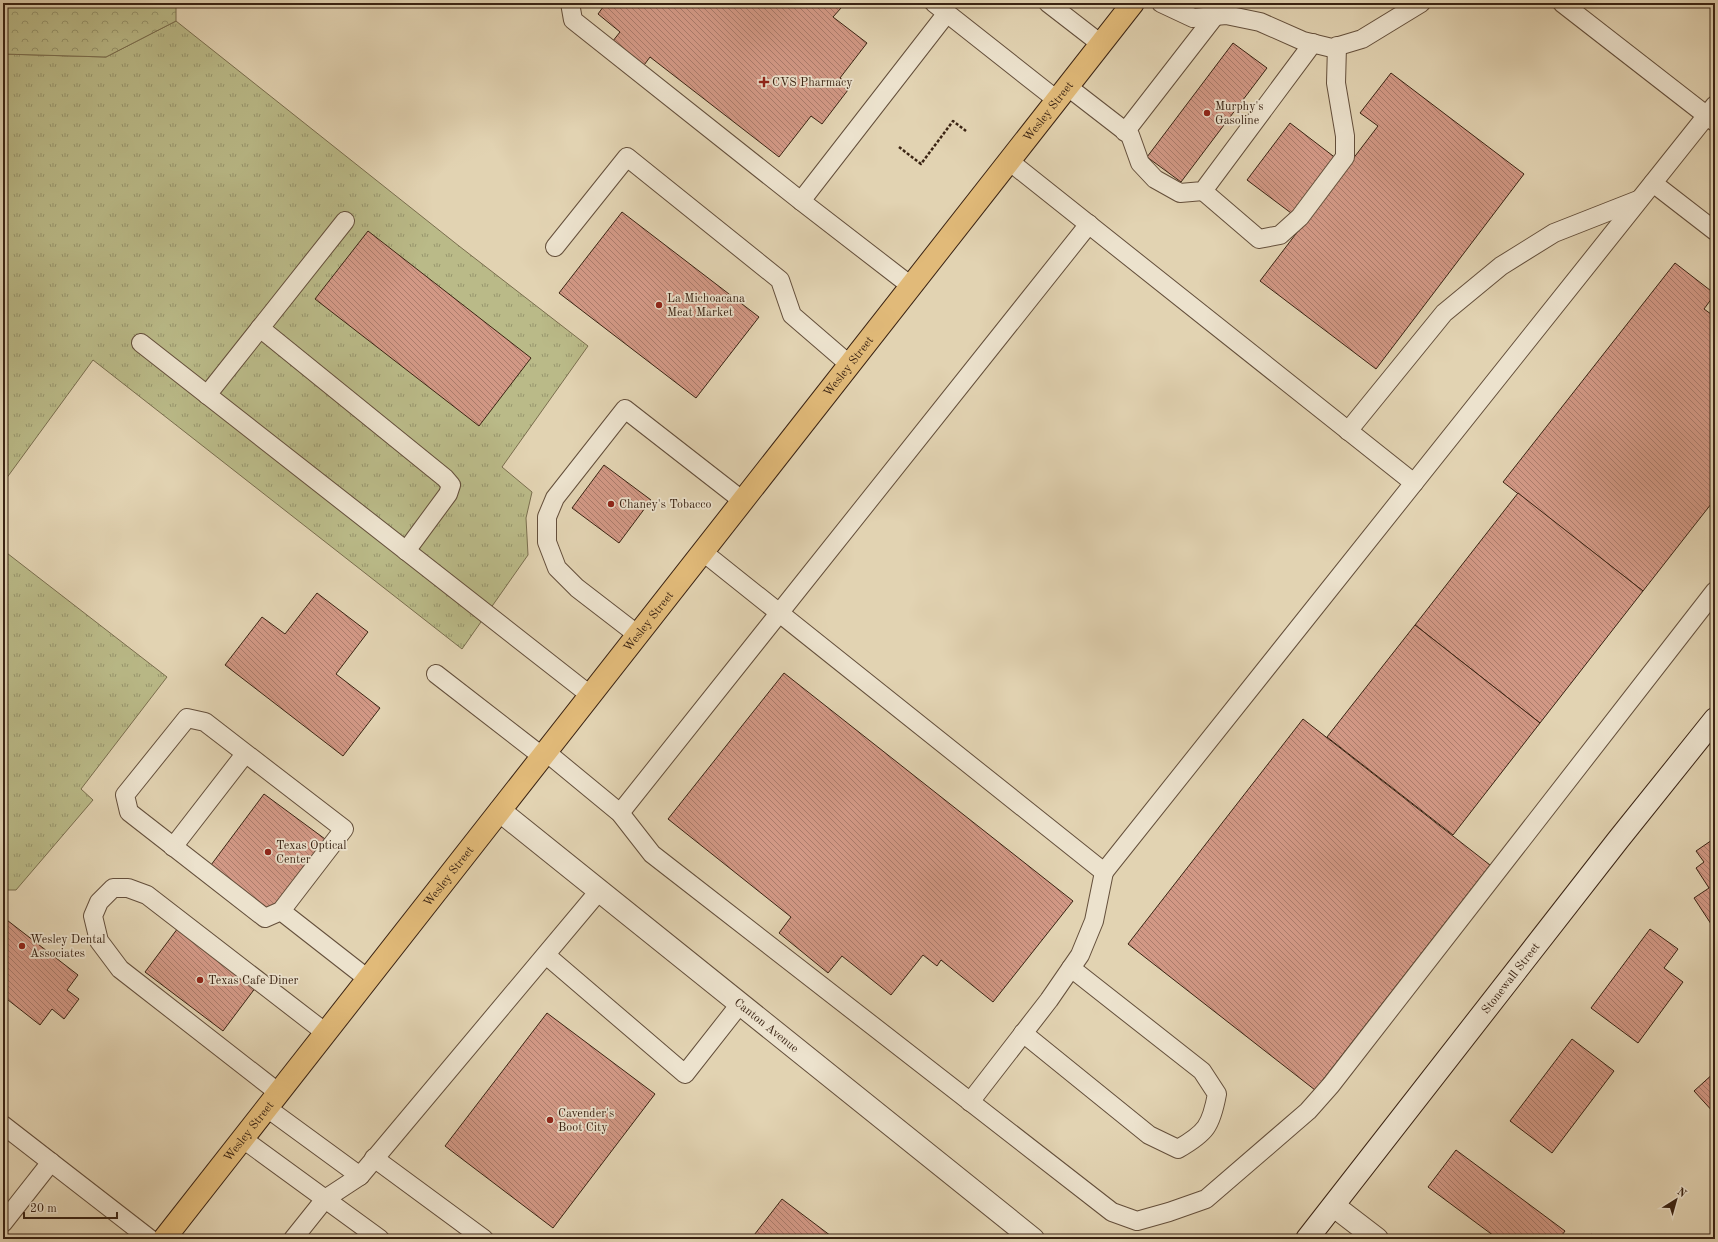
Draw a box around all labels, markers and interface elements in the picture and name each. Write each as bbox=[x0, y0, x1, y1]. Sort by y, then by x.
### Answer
marker: CVS Pharmacy bbox=[759, 77, 769, 87]
place label: CVS Pharmacy bbox=[772, 77, 853, 89]
street label: Wesley Street bbox=[1022, 80, 1076, 144]
place label: Murphy's Gasoline bbox=[1215, 101, 1264, 127]
marker: Murphy's Gasoline bbox=[1202, 108, 1212, 118]
place label: La Michoacana Meat Market bbox=[667, 293, 745, 319]
marker: La Michoacana Meat Market bbox=[654, 300, 664, 310]
street label: Wesley Street bbox=[822, 335, 876, 399]
marker: Chaney's Tobacco bbox=[606, 499, 616, 509]
place label: Chaney's Tobacco bbox=[619, 499, 712, 511]
street label: Wesley Street bbox=[622, 589, 676, 654]
place label: Texas Optical Center bbox=[276, 840, 346, 866]
street label: Wesley Street bbox=[422, 844, 476, 909]
marker: Texas Optical Center bbox=[263, 847, 273, 857]
place label: Wesley Dental Associates bbox=[30, 934, 106, 960]
marker: Wesley Dental Associates bbox=[17, 941, 27, 951]
street label: Stonewall Street bbox=[1480, 941, 1543, 1016]
marker: Texas Cafe Diner bbox=[195, 975, 205, 985]
place label: Texas Cafe Diner bbox=[208, 975, 298, 987]
street label: Canton Avenue bbox=[732, 997, 801, 1056]
street label: Wesley Street bbox=[222, 1099, 276, 1164]
place label: Cavender's Boot City bbox=[558, 1108, 614, 1134]
marker: Cavender's Boot City bbox=[545, 1115, 555, 1125]
north arrow bbox=[1656, 1180, 1696, 1220]
text: N bbox=[1674, 1186, 1688, 1200]
scale bar bbox=[24, 1194, 117, 1220]
text: 20 m bbox=[30, 1203, 57, 1215]

